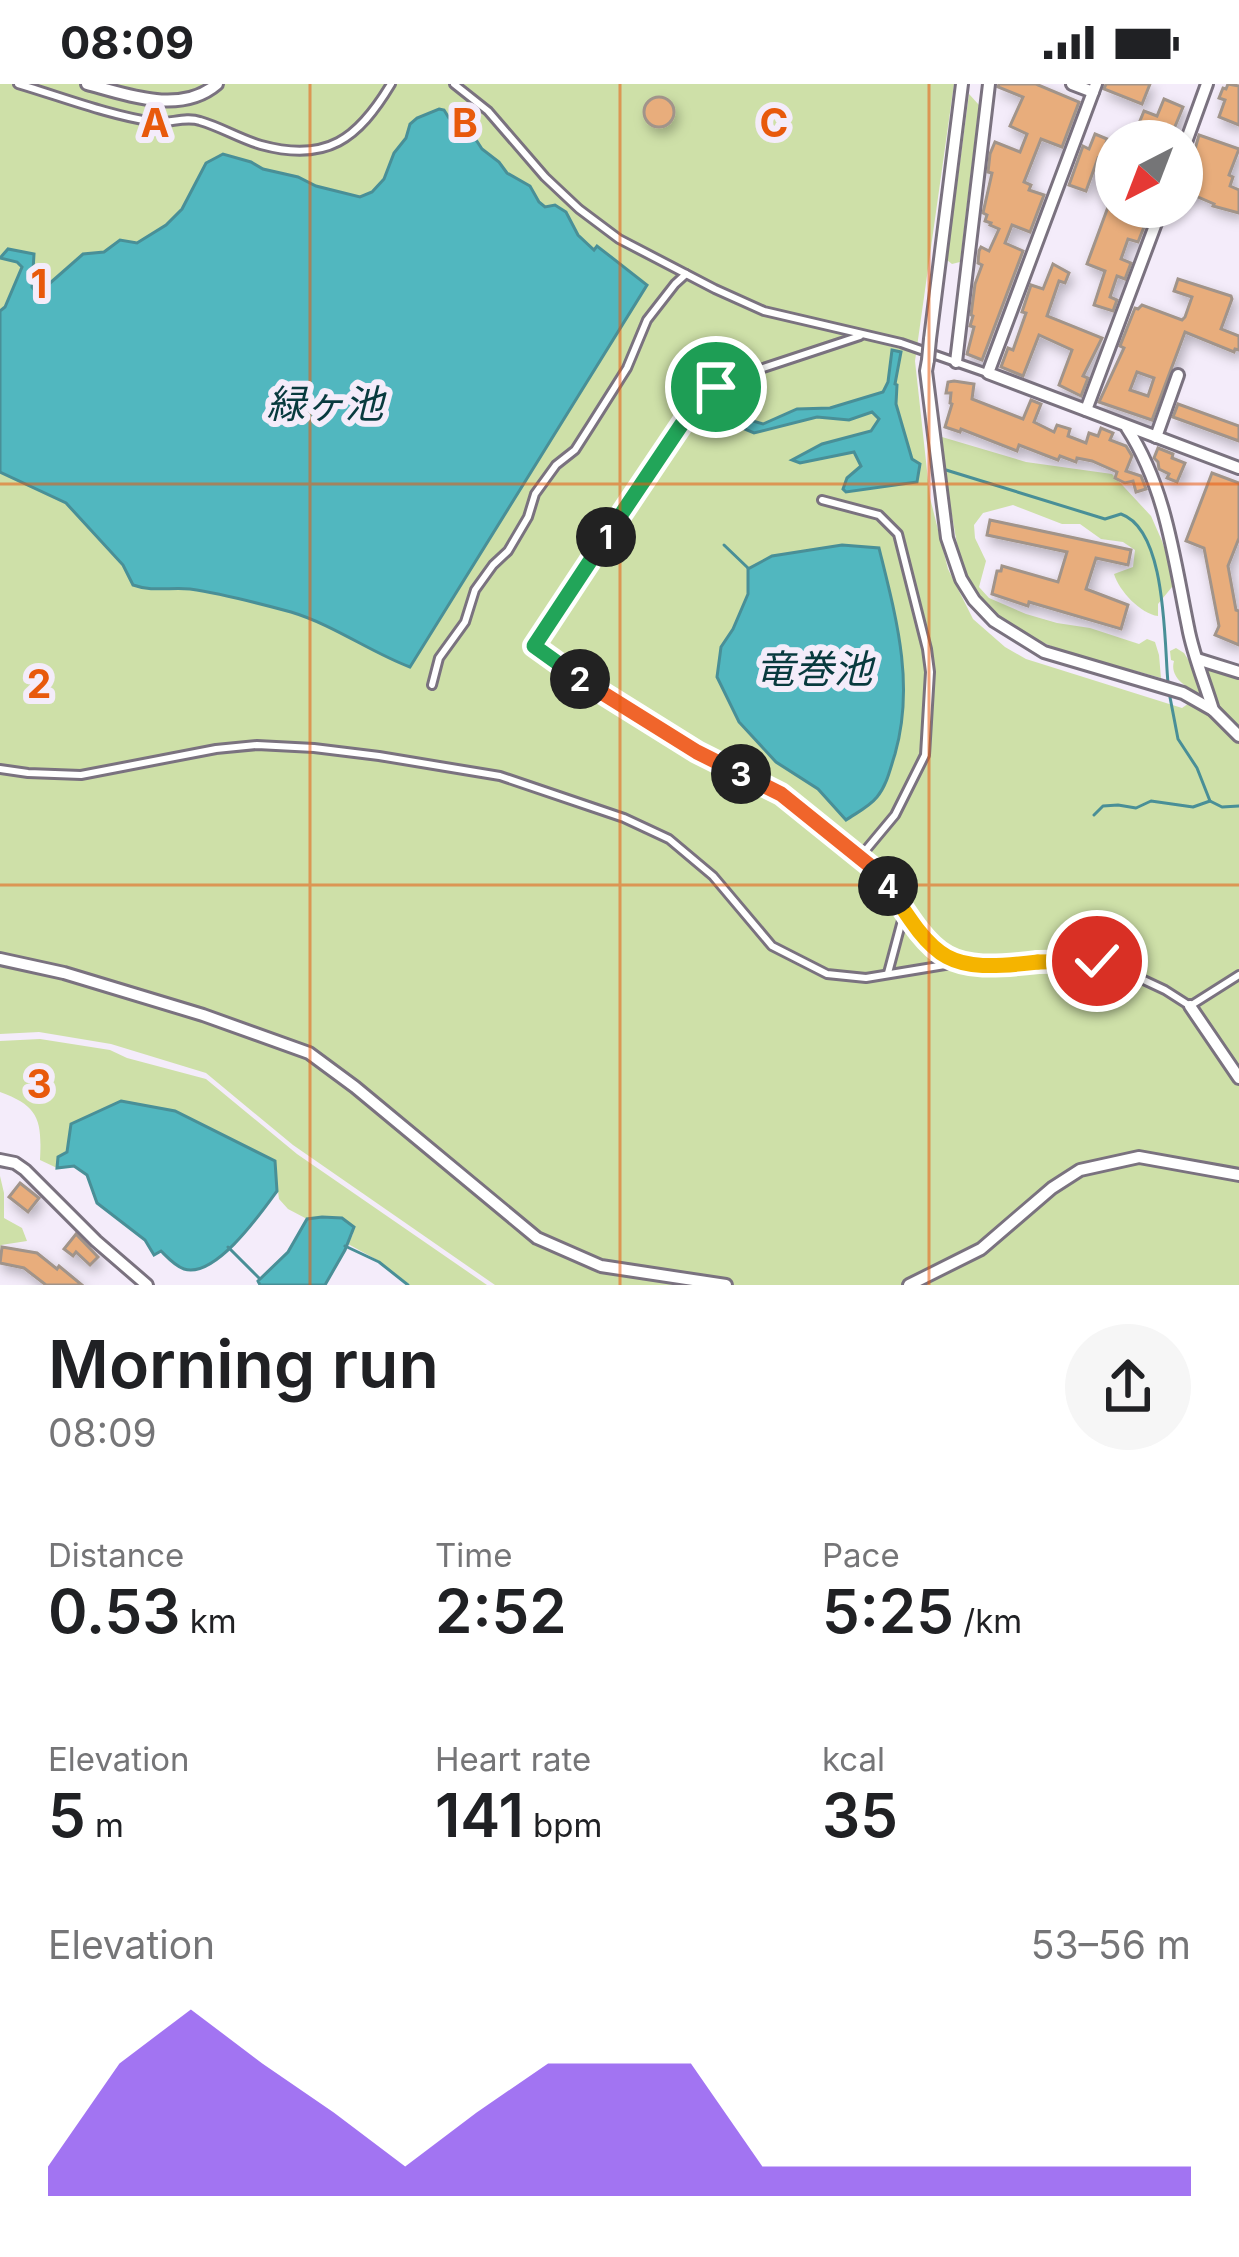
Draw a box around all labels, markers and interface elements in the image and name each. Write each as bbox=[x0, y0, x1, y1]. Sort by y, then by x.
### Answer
text: 08:09 bbox=[60, 15, 194, 70]
text: A bbox=[140, 99, 170, 146]
text: B bbox=[452, 99, 478, 146]
text: C bbox=[760, 99, 788, 146]
north arrow bbox=[1095, 120, 1203, 228]
map controls bbox=[1095, 120, 1203, 228]
text: 1 bbox=[31, 260, 47, 307]
pin bbox=[665, 336, 767, 438]
icon: arrive bbox=[683, 354, 749, 420]
water label: 緑ヶ池 bbox=[266, 380, 387, 427]
pin: 1 bbox=[576, 507, 636, 567]
text: 1 bbox=[599, 517, 613, 557]
water label: 竜巻池 bbox=[755, 645, 876, 692]
pin: 2 bbox=[550, 649, 610, 709]
text: 2 bbox=[570, 659, 590, 699]
text: 2 bbox=[27, 660, 51, 707]
pin: 3 bbox=[711, 744, 771, 804]
text: 3 bbox=[730, 754, 752, 794]
pin: 4 bbox=[858, 856, 918, 916]
text: 4 bbox=[877, 866, 899, 906]
pin bbox=[1046, 910, 1148, 1012]
icon: check bbox=[1064, 928, 1130, 994]
text: 3 bbox=[26, 1060, 52, 1107]
text: Morning run bbox=[48, 1324, 439, 1404]
button: share bbox=[1065, 1324, 1191, 1450]
text: 08:09 bbox=[48, 1409, 157, 1456]
text: Distance bbox=[48, 1535, 184, 1575]
text: Time bbox=[435, 1535, 512, 1575]
text: Pace bbox=[822, 1535, 900, 1575]
text: 0.53 bbox=[48, 1575, 180, 1647]
text: 2:52 bbox=[435, 1575, 567, 1647]
text: 5:25 bbox=[822, 1575, 954, 1647]
text: km bbox=[180, 1601, 237, 1641]
text: /km bbox=[954, 1601, 1022, 1641]
text: Elevation bbox=[48, 1739, 189, 1779]
text: Heart rate bbox=[435, 1739, 591, 1779]
text: kcal bbox=[822, 1739, 885, 1779]
text: 5 bbox=[48, 1779, 86, 1851]
text: 141 bbox=[435, 1779, 524, 1851]
text: 35 bbox=[822, 1779, 898, 1851]
text: m bbox=[86, 1805, 124, 1845]
text: bpm bbox=[524, 1805, 602, 1845]
text: Elevation bbox=[48, 1921, 215, 1968]
text: 53–56 m bbox=[1031, 1921, 1191, 1968]

